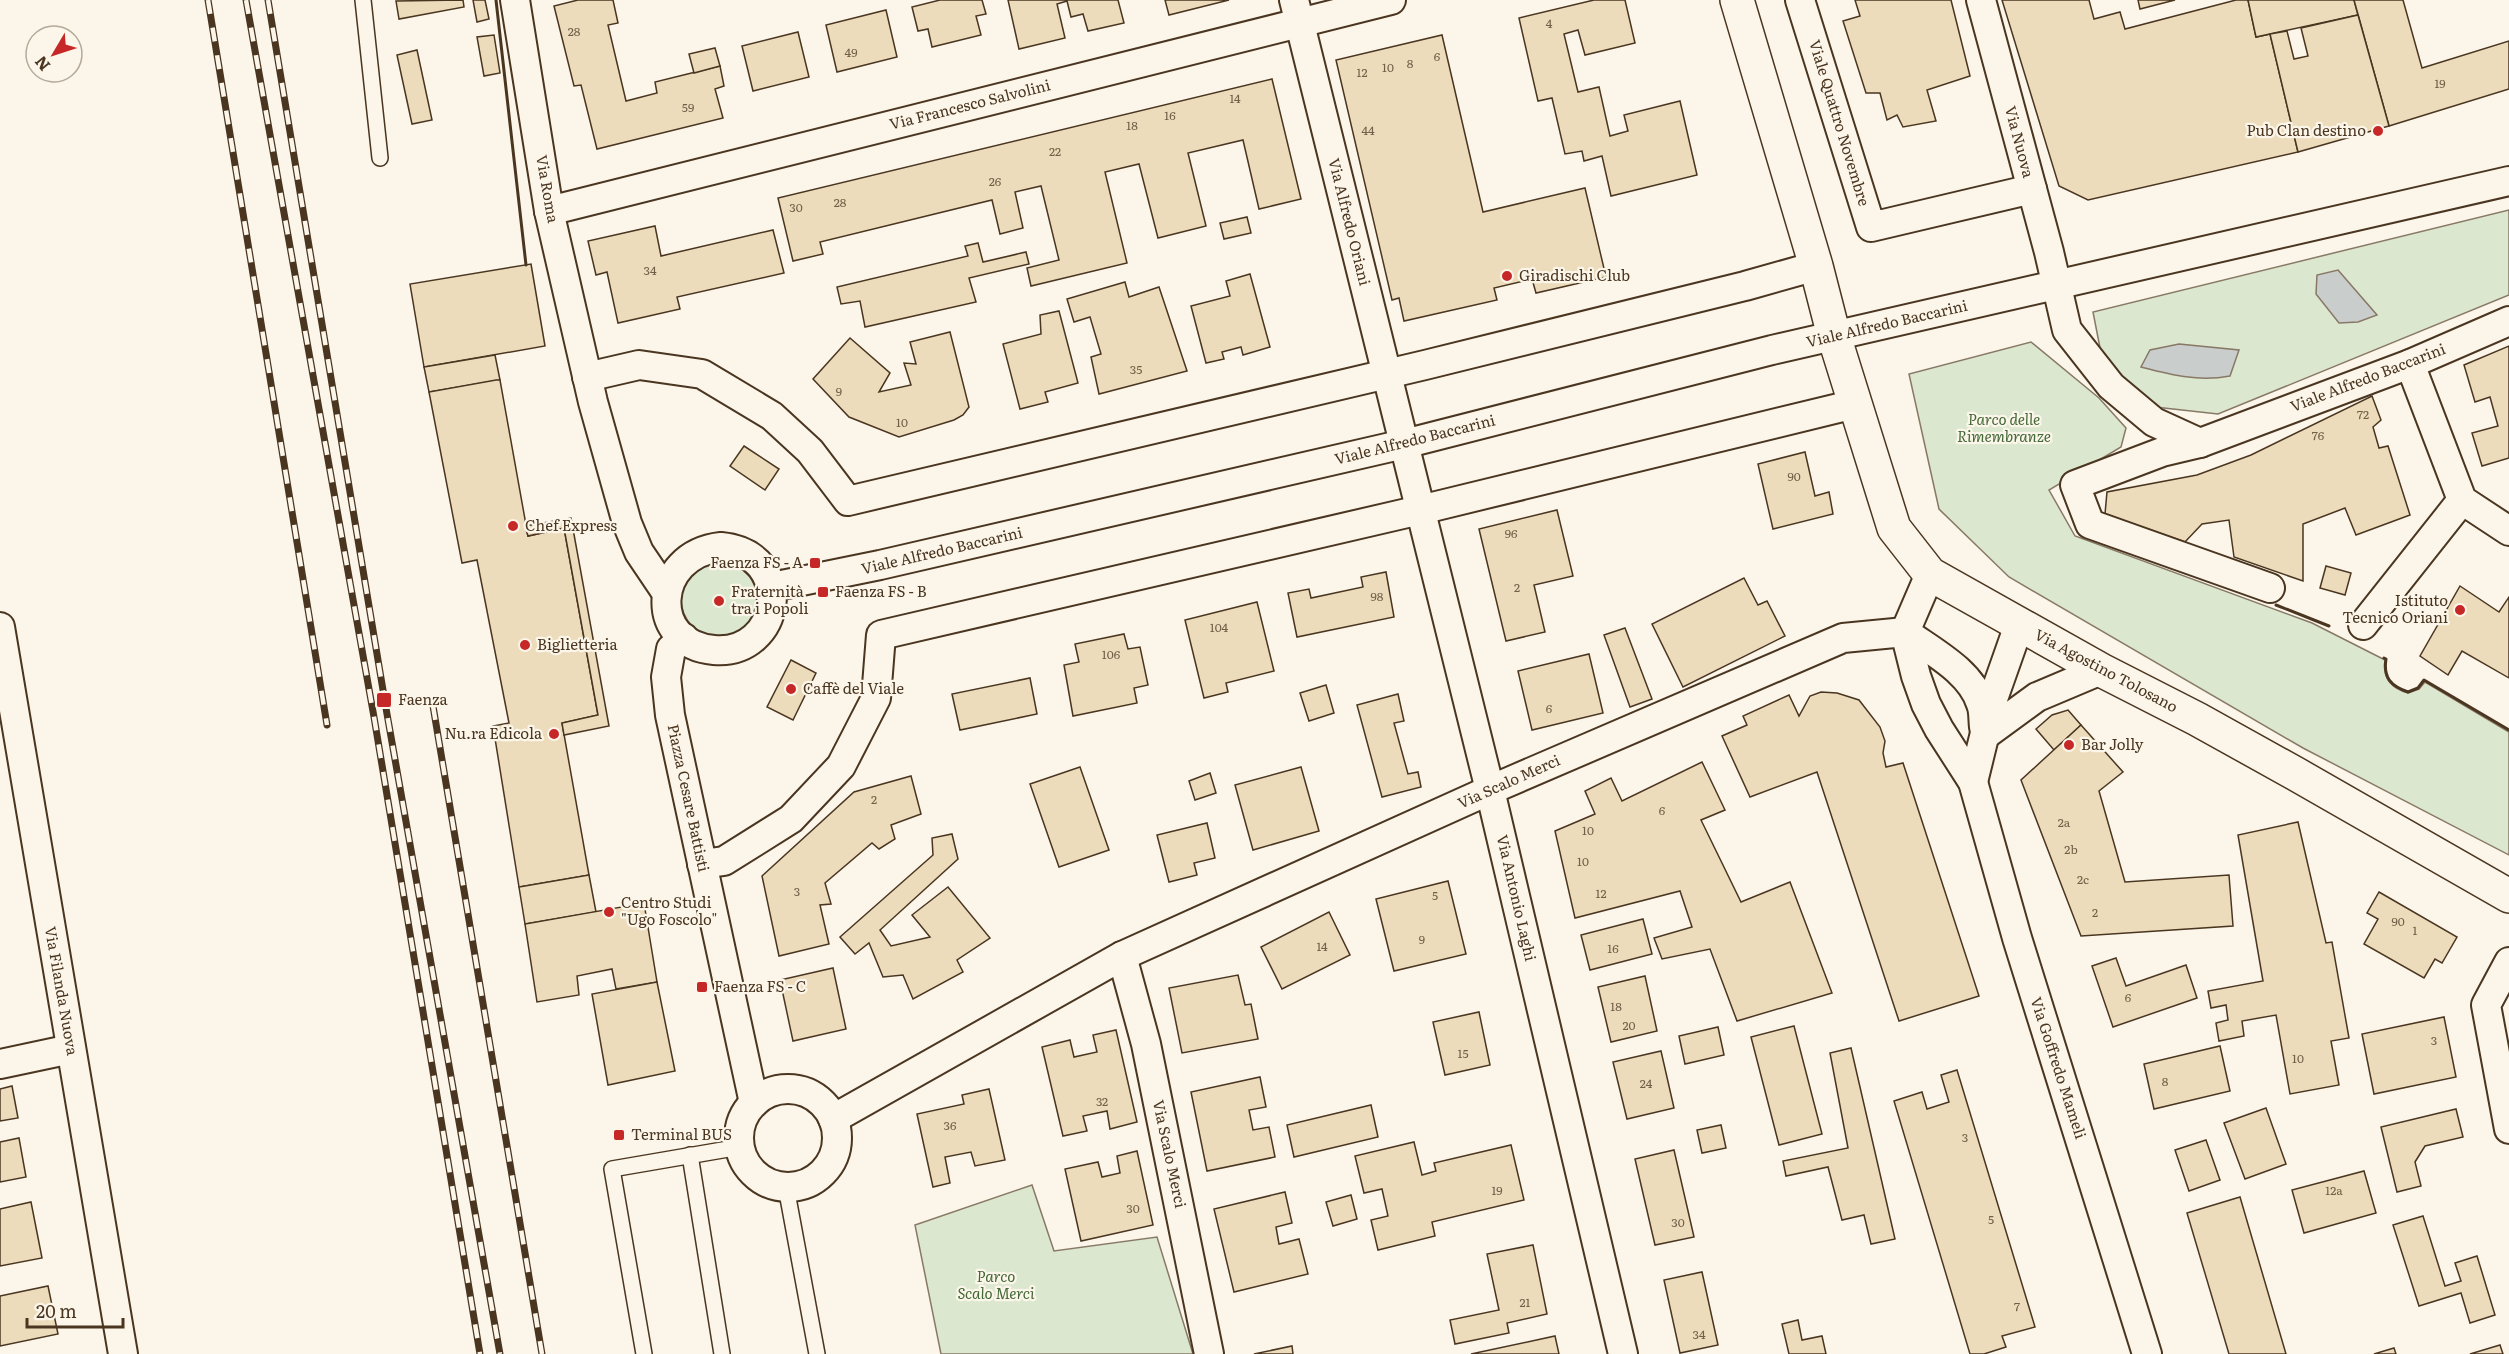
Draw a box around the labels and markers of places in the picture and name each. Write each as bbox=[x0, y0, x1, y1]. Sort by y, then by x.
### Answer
place label: Pub Clan destino bbox=[2247, 118, 2366, 141]
marker: Pub Clan destino bbox=[2371, 124, 2385, 138]
place label: Giradischi Club bbox=[1519, 263, 1630, 286]
marker: Giradischi Club bbox=[1500, 269, 1514, 283]
place label: Chef Express bbox=[525, 513, 617, 536]
marker: Chef Express bbox=[506, 519, 520, 533]
place label: Faenza FS - A bbox=[710, 550, 803, 573]
marker: Faenza FS - A bbox=[808, 556, 822, 570]
place label: Fraternità tra i Popoli bbox=[731, 579, 808, 619]
place label: Faenza FS - B bbox=[835, 579, 927, 602]
marker: Faenza FS - B bbox=[816, 585, 830, 599]
place label: Istituto Tecnico Oriani bbox=[2342, 588, 2448, 628]
marker: Fraternità tra i Popoli bbox=[712, 594, 726, 608]
marker: Istituto Tecnico Oriani bbox=[2453, 603, 2467, 617]
place label: Biglietteria bbox=[537, 632, 618, 655]
marker: Biglietteria bbox=[518, 638, 532, 652]
place label: Caffè del Viale bbox=[803, 676, 904, 699]
marker: Caffè del Viale bbox=[784, 682, 798, 696]
place label: Faenza bbox=[398, 687, 448, 710]
marker: Faenza bbox=[375, 691, 393, 709]
place label: Nu.ra Edicola bbox=[445, 721, 543, 744]
marker: Nu.ra Edicola bbox=[547, 727, 561, 741]
place label: Bar Jolly bbox=[2081, 732, 2144, 755]
marker: Bar Jolly bbox=[2062, 738, 2076, 752]
place label: Centro Studi "Ugo Foscolo" bbox=[621, 890, 717, 930]
marker: Centro Studi "Ugo Foscolo" bbox=[602, 905, 616, 919]
place label: Faenza FS - C bbox=[714, 974, 806, 997]
marker: Faenza FS - C bbox=[695, 980, 709, 994]
place label: Terminal BUS bbox=[631, 1122, 732, 1145]
marker: Terminal BUS bbox=[612, 1128, 626, 1142]

